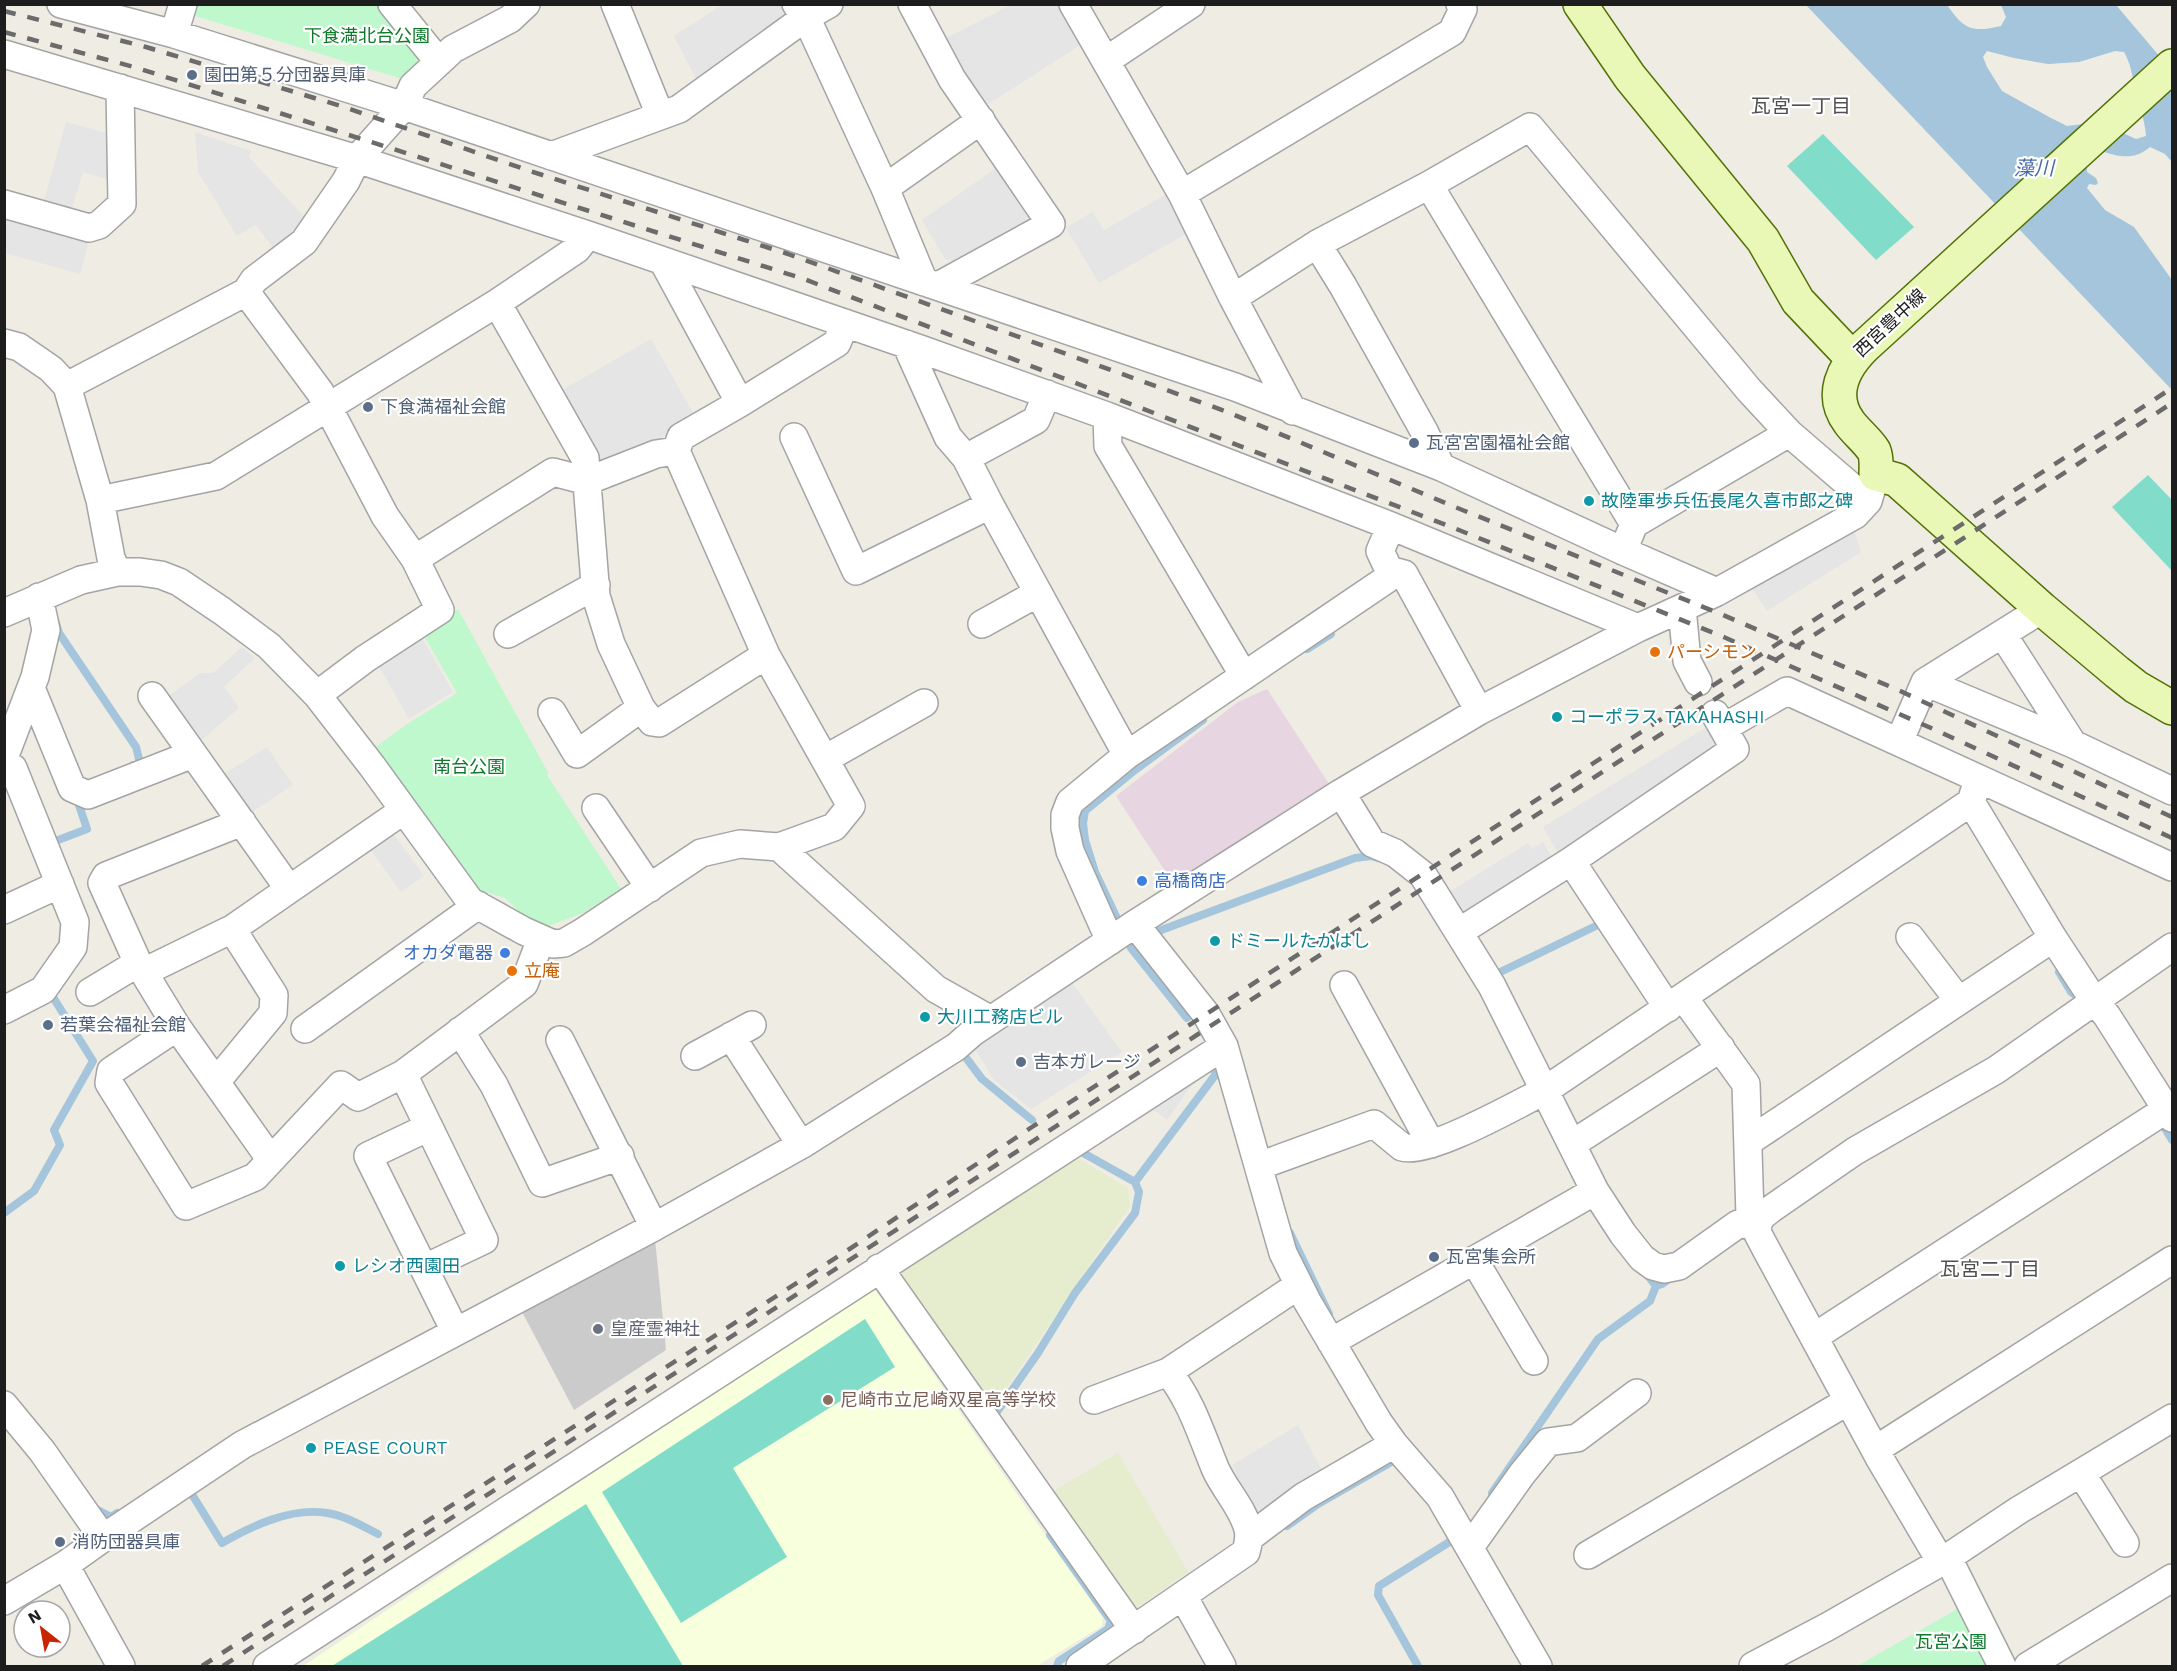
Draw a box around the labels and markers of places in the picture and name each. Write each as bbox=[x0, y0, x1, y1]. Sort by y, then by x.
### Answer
place label: 園田第５分団器具庫 bbox=[204, 64, 366, 85]
marker: 園田第５分団器具庫 bbox=[185, 68, 199, 82]
place label: 下食満福祉会館 bbox=[380, 396, 506, 417]
marker: 下食満福祉会館 bbox=[361, 400, 375, 414]
place label: 瓦宮宮園福祉会館 bbox=[1426, 432, 1570, 453]
marker: 瓦宮宮園福祉会館 bbox=[1407, 436, 1421, 450]
place label: 故陸軍歩兵伍長尾久喜市郎之碑 bbox=[1601, 490, 1853, 511]
marker: 故陸軍歩兵伍長尾久喜市郎之碑 bbox=[1582, 494, 1596, 508]
place label: パーシモン bbox=[1667, 641, 1757, 662]
marker: パーシモン bbox=[1648, 645, 1662, 659]
place label: コーポラス TAKAHASHI bbox=[1569, 706, 1765, 727]
marker: コーポラス TAKAHASHI bbox=[1550, 710, 1564, 724]
place label: 高橋商店 bbox=[1154, 870, 1226, 891]
marker: 高橋商店 bbox=[1135, 874, 1149, 888]
place label: ドミールたかはし bbox=[1227, 930, 1370, 951]
marker: ドミールたかはし bbox=[1208, 934, 1222, 948]
place label: オカダ電器 bbox=[403, 942, 493, 963]
marker: オカダ電器 bbox=[498, 946, 512, 960]
place label: 立庵 bbox=[524, 960, 560, 981]
marker: 立庵 bbox=[505, 964, 519, 978]
place label: 大川工務店ビル bbox=[937, 1006, 1063, 1027]
marker: 大川工務店ビル bbox=[918, 1010, 932, 1024]
place label: 若葉会福祉会館 bbox=[60, 1014, 186, 1035]
marker: 若葉会福祉会館 bbox=[41, 1018, 55, 1032]
place label: 吉本ガレージ bbox=[1033, 1051, 1141, 1072]
marker: 吉本ガレージ bbox=[1014, 1055, 1028, 1069]
place label: 瓦宮集会所 bbox=[1446, 1246, 1536, 1267]
marker: 瓦宮集会所 bbox=[1427, 1250, 1441, 1264]
place label: レシオ西園田 bbox=[352, 1255, 460, 1276]
marker: レシオ西園田 bbox=[333, 1259, 347, 1273]
place label: 皇産霊神社 bbox=[610, 1318, 700, 1339]
marker: 皇産霊神社 bbox=[591, 1322, 605, 1336]
place label: 尼崎市立尼崎双星高等学校 bbox=[840, 1389, 1056, 1410]
marker: 尼崎市立尼崎双星高等学校 bbox=[821, 1393, 835, 1407]
place label: PEASE COURT bbox=[323, 1437, 448, 1458]
marker: PEASE COURT bbox=[304, 1441, 318, 1455]
place label: 消防団器具庫 bbox=[72, 1531, 180, 1552]
marker: 消防団器具庫 bbox=[53, 1535, 67, 1549]

